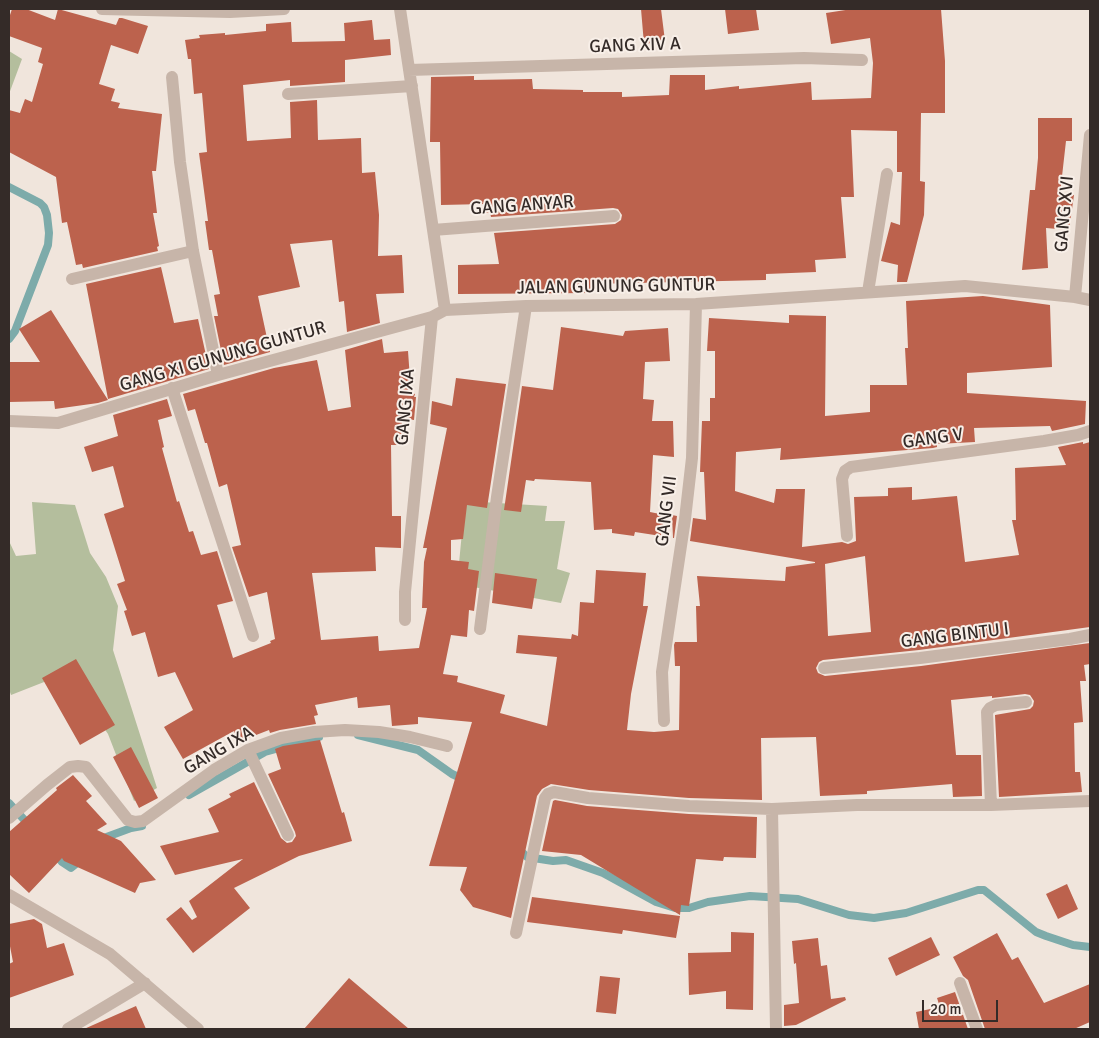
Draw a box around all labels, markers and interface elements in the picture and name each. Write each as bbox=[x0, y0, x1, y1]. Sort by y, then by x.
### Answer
street label: GANG XIV A bbox=[589, 34, 681, 58]
street label: GANG XVI bbox=[1051, 175, 1079, 253]
street label: GANG ANYAR bbox=[470, 192, 574, 220]
street label: JALAN GUNUNG GUNTUR bbox=[517, 274, 715, 300]
street label: GANG XI GUNUNG GUNTUR bbox=[117, 317, 329, 397]
street label: GANG IXA bbox=[392, 368, 420, 446]
street label: GANG V bbox=[901, 424, 965, 454]
street label: GANG VII bbox=[652, 474, 682, 548]
street label: GANG BINTU I bbox=[900, 619, 1010, 653]
street label: GANG IXA bbox=[180, 722, 258, 780]
scale bar bbox=[924, 990, 1000, 1022]
text: 20 m bbox=[930, 1000, 961, 1018]

